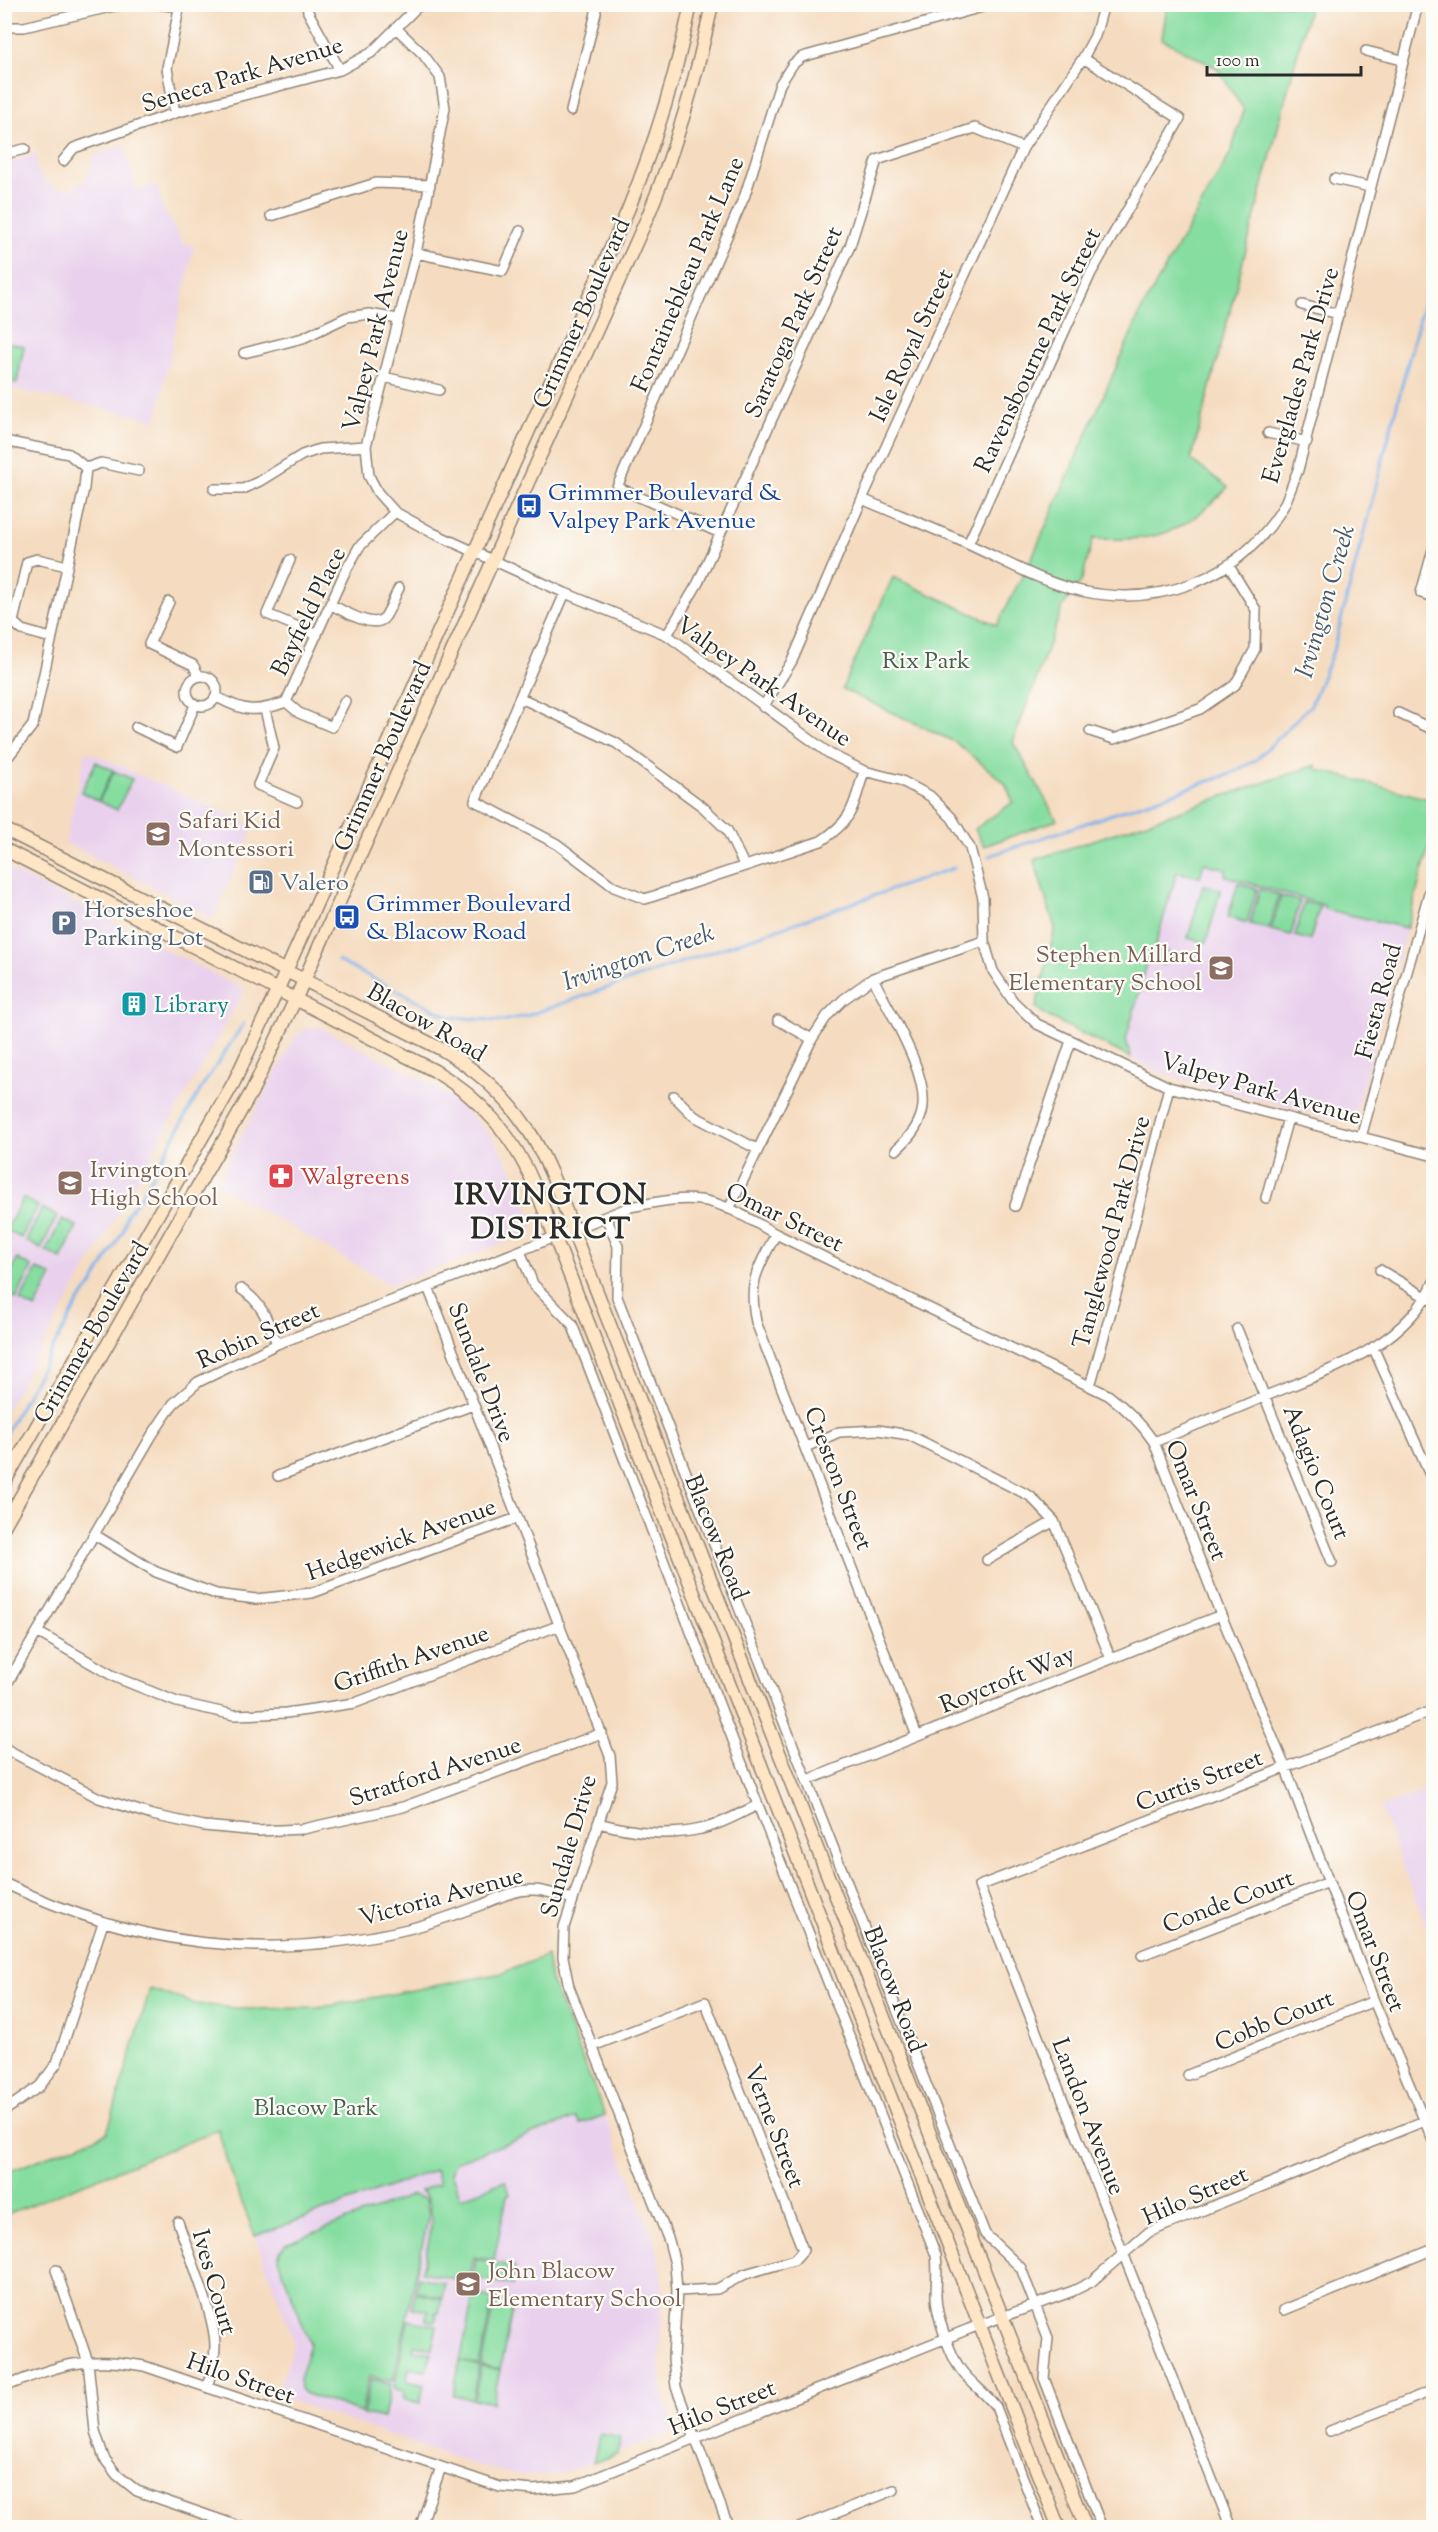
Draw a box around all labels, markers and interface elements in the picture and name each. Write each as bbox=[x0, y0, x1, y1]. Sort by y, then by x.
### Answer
street label: Seneca Park Avenue bbox=[138, 29, 347, 123]
scale bar bbox=[1207, 39, 1362, 77]
text: 100 m bbox=[1216, 49, 1260, 75]
street label: Fontainebleau Park Lane bbox=[624, 152, 754, 398]
street label: Grimmer Boulevard bbox=[526, 213, 640, 415]
street label: Saratoga Park Street bbox=[737, 221, 852, 424]
street label: Ravensbourne Park Street bbox=[967, 223, 1111, 479]
street label: Valpey Park Avenue bbox=[335, 226, 419, 435]
street label: Everglades Park Drive bbox=[1255, 263, 1349, 488]
street label: Isle Royal Street bbox=[862, 264, 963, 428]
place label: Grimmer Boulevard & Valpey Park Avenue bbox=[548, 477, 782, 539]
bus stop icon: Grimmer Boulevard & Valpey Park Avenue bbox=[514, 491, 544, 521]
water label: Irvington Creek bbox=[1287, 521, 1366, 683]
street label: Bayfield Place bbox=[264, 542, 356, 682]
street label: Valpey Park Avenue bbox=[668, 609, 858, 756]
park label: Rix Park bbox=[882, 645, 970, 679]
street label: Grimmer Boulevard bbox=[327, 656, 441, 858]
place label: Safari Kid Montessori bbox=[178, 805, 294, 867]
school or university icon: Safari Kid Montessori bbox=[143, 819, 173, 849]
fuel station icon: Valero bbox=[246, 867, 276, 897]
place label: Valero bbox=[280, 867, 349, 901]
place label: Grimmer Boulevard & Blacow Road bbox=[366, 888, 572, 950]
place label: Horseshoe Parking Lot bbox=[84, 894, 203, 956]
bus stop icon: Grimmer Boulevard & Blacow Road bbox=[332, 902, 362, 932]
parking icon: Horseshoe Parking Lot bbox=[49, 908, 79, 938]
water label: Irvington Creek bbox=[558, 915, 720, 1002]
place label: Stephen Millard Elementary School bbox=[1008, 939, 1202, 1001]
street label: Fiesta Road bbox=[1348, 939, 1412, 1063]
school or university icon: Stephen Millard Elementary School bbox=[1206, 953, 1236, 983]
street label: Blacow Road bbox=[360, 976, 492, 1072]
building icon: Library bbox=[119, 989, 149, 1019]
place label: Library bbox=[154, 989, 229, 1023]
street label: Valpey Park Avenue bbox=[1156, 1045, 1365, 1135]
street label: Tanglewood Park Drive bbox=[1065, 1112, 1160, 1353]
place label: Irvington High School bbox=[90, 1154, 219, 1216]
pharmacy icon: Walgreens bbox=[266, 1161, 296, 1191]
place label: Walgreens bbox=[300, 1161, 409, 1195]
school or university icon: Irvington High School bbox=[55, 1168, 85, 1198]
district label: IRVINGTON DISTRICT bbox=[454, 1175, 648, 1252]
street label: Omar Street bbox=[720, 1176, 849, 1262]
street label: Grimmer Boulevard bbox=[27, 1235, 159, 1430]
street label: Robin Street bbox=[192, 1295, 325, 1379]
street label: Sundale Drive bbox=[438, 1298, 522, 1448]
street label: Adagio Court bbox=[1273, 1401, 1358, 1545]
street label: Creston Street bbox=[794, 1402, 880, 1555]
street label: Omar Street bbox=[1156, 1435, 1235, 1566]
street label: Blacow Road bbox=[675, 1470, 756, 1606]
street label: Hedgewick Avenue bbox=[302, 1491, 501, 1591]
street label: Griffith Avenue bbox=[329, 1617, 494, 1702]
street label: Roycroft Way bbox=[935, 1638, 1080, 1723]
street label: Stratford Avenue bbox=[345, 1729, 526, 1817]
street label: Curtis Street bbox=[1131, 1742, 1268, 1822]
street label: Sundale Drive bbox=[533, 1771, 607, 1922]
street label: Victoria Avenue bbox=[356, 1860, 527, 1936]
street label: Conde Court bbox=[1158, 1862, 1299, 1944]
street label: Omar Street bbox=[1335, 1886, 1413, 2017]
street label: Blacow Road bbox=[853, 1922, 933, 2058]
street label: Cobb Court bbox=[1210, 1983, 1339, 2061]
street label: Landon Avenue bbox=[1042, 2033, 1133, 2200]
street label: Verne Street bbox=[734, 2060, 812, 2193]
park label: Blacow Park bbox=[254, 2092, 378, 2126]
street label: Hilo Street bbox=[1138, 2158, 1254, 2235]
street label: Ives Court bbox=[182, 2226, 244, 2339]
place label: John Blacow Elementary School bbox=[486, 2255, 682, 2317]
school or university icon: John Blacow Elementary School bbox=[453, 2269, 483, 2299]
street label: Hilo Street bbox=[182, 2346, 299, 2414]
street label: Hilo Street bbox=[664, 2372, 781, 2446]

